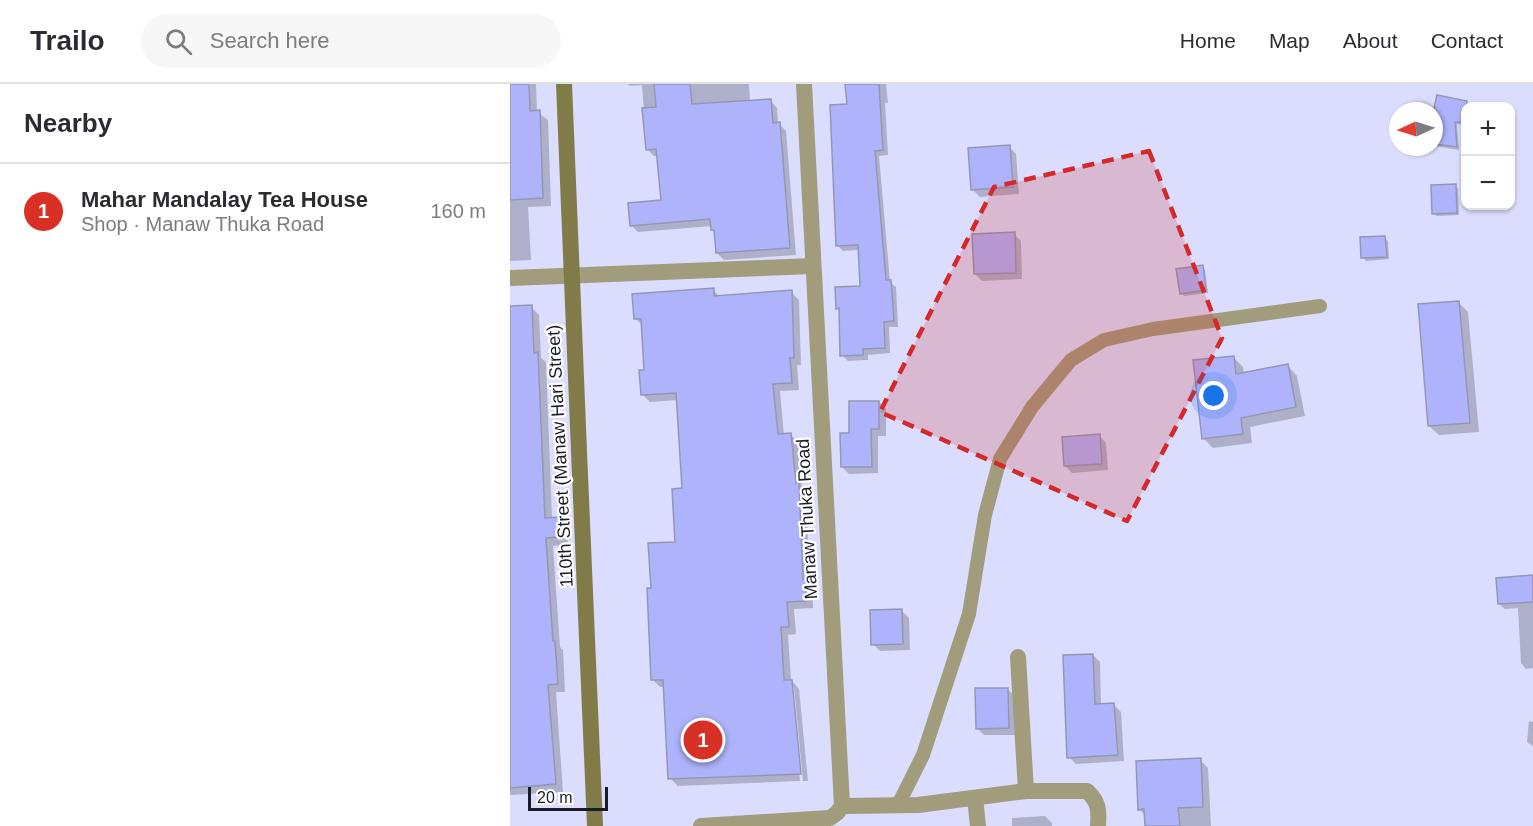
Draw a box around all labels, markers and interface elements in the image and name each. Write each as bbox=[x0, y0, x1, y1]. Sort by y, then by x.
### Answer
search box bbox=[141, 14, 561, 68]
text: Trailo bbox=[30, 25, 105, 56]
icon: search bbox=[162, 25, 195, 58]
text: Search here bbox=[210, 28, 330, 53]
text: Home bbox=[1180, 29, 1236, 52]
text: Map bbox=[1269, 29, 1310, 52]
text: About bbox=[1343, 29, 1398, 52]
text: Contact bbox=[1431, 29, 1503, 52]
north arrow bbox=[1389, 102, 1443, 156]
map controls bbox=[1461, 102, 1515, 210]
button: + bbox=[1461, 102, 1515, 156]
text: Nearby bbox=[24, 108, 112, 138]
button: − bbox=[1461, 156, 1515, 210]
text: Mahar Mandalay Tea House bbox=[81, 187, 368, 212]
text: 1 bbox=[38, 200, 49, 222]
text: 160 m bbox=[430, 200, 486, 222]
text: Shop · Manaw Thuka Road bbox=[81, 213, 324, 235]
street label: 110th Street (Manaw Hari Street) bbox=[543, 324, 577, 588]
your location bbox=[1199, 381, 1228, 410]
street label: Manaw Thuka Road bbox=[793, 438, 821, 600]
pin: 1 bbox=[684, 718, 722, 762]
scale bar bbox=[528, 784, 608, 812]
text: 20 m bbox=[537, 789, 573, 806]

